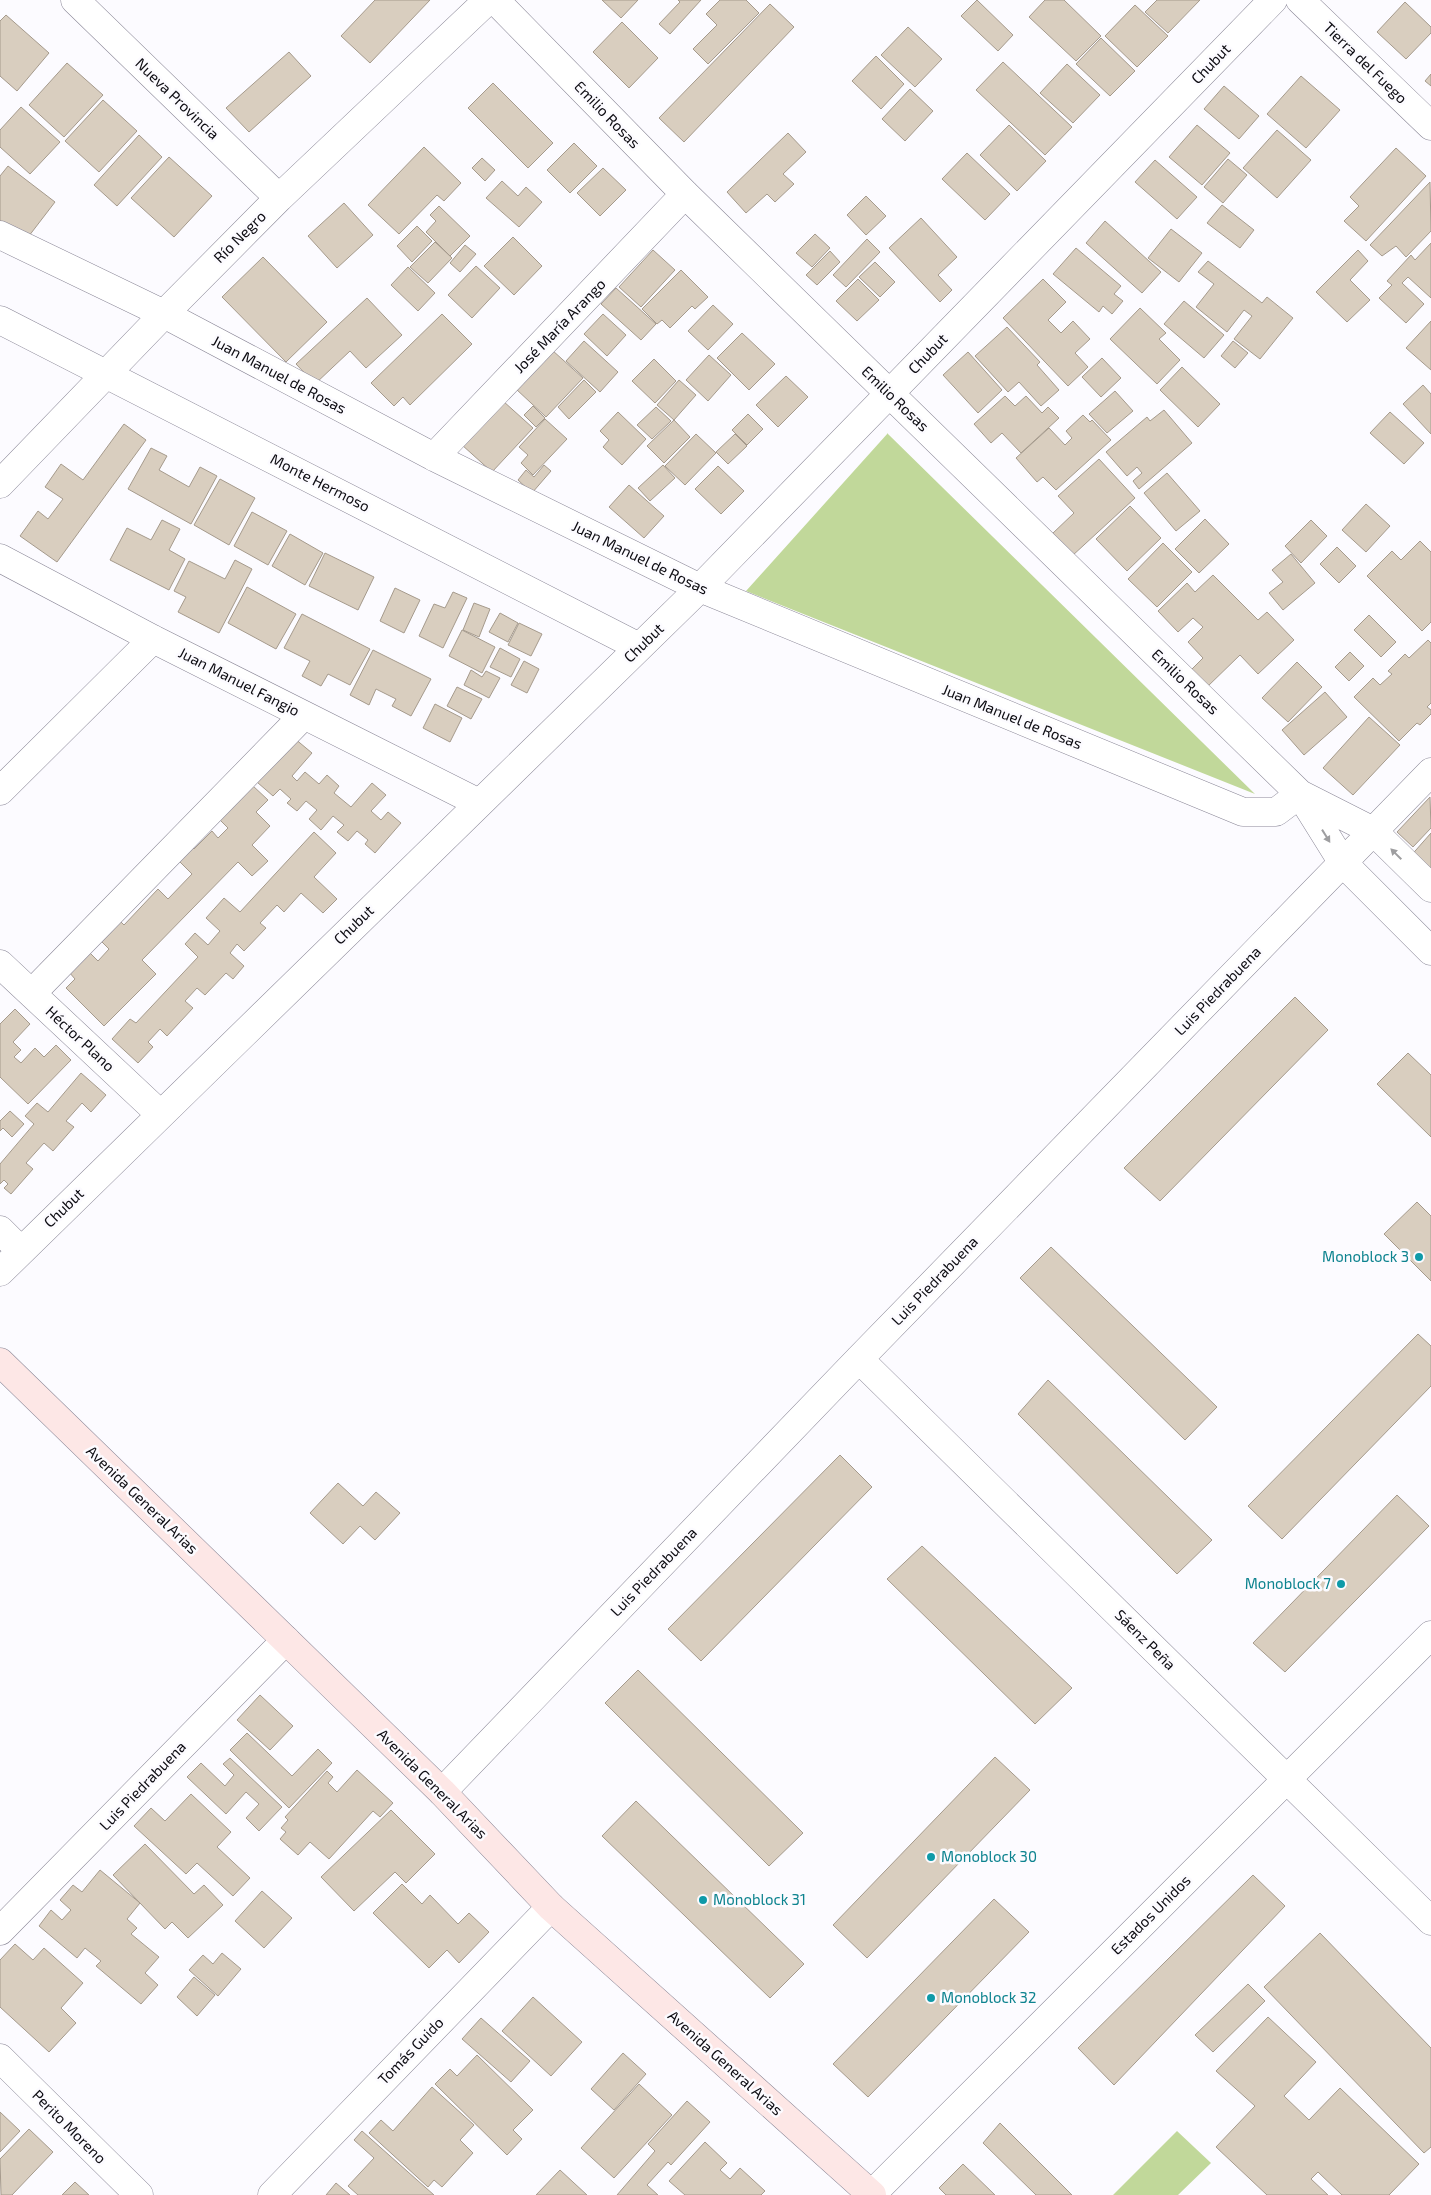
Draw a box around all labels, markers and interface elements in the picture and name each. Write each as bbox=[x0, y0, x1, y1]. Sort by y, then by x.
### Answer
street label: Tierra del Fuego bbox=[1320, 18, 1411, 107]
street label: Chubut bbox=[1187, 39, 1234, 87]
street label: Nueva Provincia bbox=[132, 54, 223, 143]
street label: Emilio Rosas bbox=[571, 77, 644, 152]
street label: Río Negro bbox=[210, 207, 269, 266]
street label: José María Arango bbox=[510, 274, 609, 376]
street label: Chubut bbox=[904, 329, 951, 377]
street label: Juan Manuel de Rosas bbox=[209, 331, 350, 417]
street label: Emilio Rosas bbox=[858, 362, 933, 435]
street label: Monte Hermoso bbox=[268, 449, 373, 515]
street label: Juan Manuel de Rosas bbox=[569, 516, 711, 598]
street label: Chubut bbox=[620, 619, 667, 666]
street label: Juan Manuel Fangio bbox=[176, 643, 303, 719]
street label: Emilio Rosas bbox=[1148, 645, 1223, 718]
street label: Juan Manuel de Rosas bbox=[940, 680, 1085, 752]
one-way arrow bbox=[1321, 829, 1330, 842]
one-way arrow bbox=[1390, 848, 1402, 860]
street label: Chubut bbox=[330, 901, 377, 948]
street label: Luis Piedrabuena bbox=[1170, 942, 1264, 1038]
street label: Héctor Plano bbox=[43, 1002, 119, 1075]
street label: Chubut bbox=[40, 1184, 87, 1231]
street label: Luis Piedrabuena bbox=[887, 1232, 981, 1328]
place label: Monoblock 3 bbox=[1322, 1247, 1409, 1265]
marker: Monoblock 3 bbox=[1413, 1251, 1425, 1263]
street label: Avenida General Arias bbox=[83, 1441, 202, 1557]
street label: Luis Piedrabuena bbox=[606, 1523, 700, 1619]
place label: Monoblock 7 bbox=[1245, 1574, 1331, 1592]
marker: Monoblock 7 bbox=[1335, 1578, 1347, 1590]
street label: Sáenz Peña bbox=[1112, 1605, 1180, 1673]
street label: Avenida General Arias bbox=[374, 1725, 491, 1842]
street label: Luis Piedrabuena bbox=[95, 1737, 189, 1833]
place label: Monoblock 30 bbox=[941, 1847, 1037, 1865]
marker: Monoblock 30 bbox=[925, 1851, 937, 1863]
street label: Estados Unidos bbox=[1107, 1871, 1194, 1958]
place label: Monoblock 31 bbox=[713, 1890, 806, 1908]
marker: Monoblock 31 bbox=[697, 1894, 709, 1906]
place label: Monoblock 32 bbox=[941, 1988, 1036, 2006]
marker: Monoblock 32 bbox=[925, 1992, 937, 2004]
street label: Avenida General Arias bbox=[665, 2006, 787, 2118]
street label: Tomás Guido bbox=[374, 2013, 447, 2088]
street label: Perito Moreno bbox=[29, 2086, 110, 2167]

